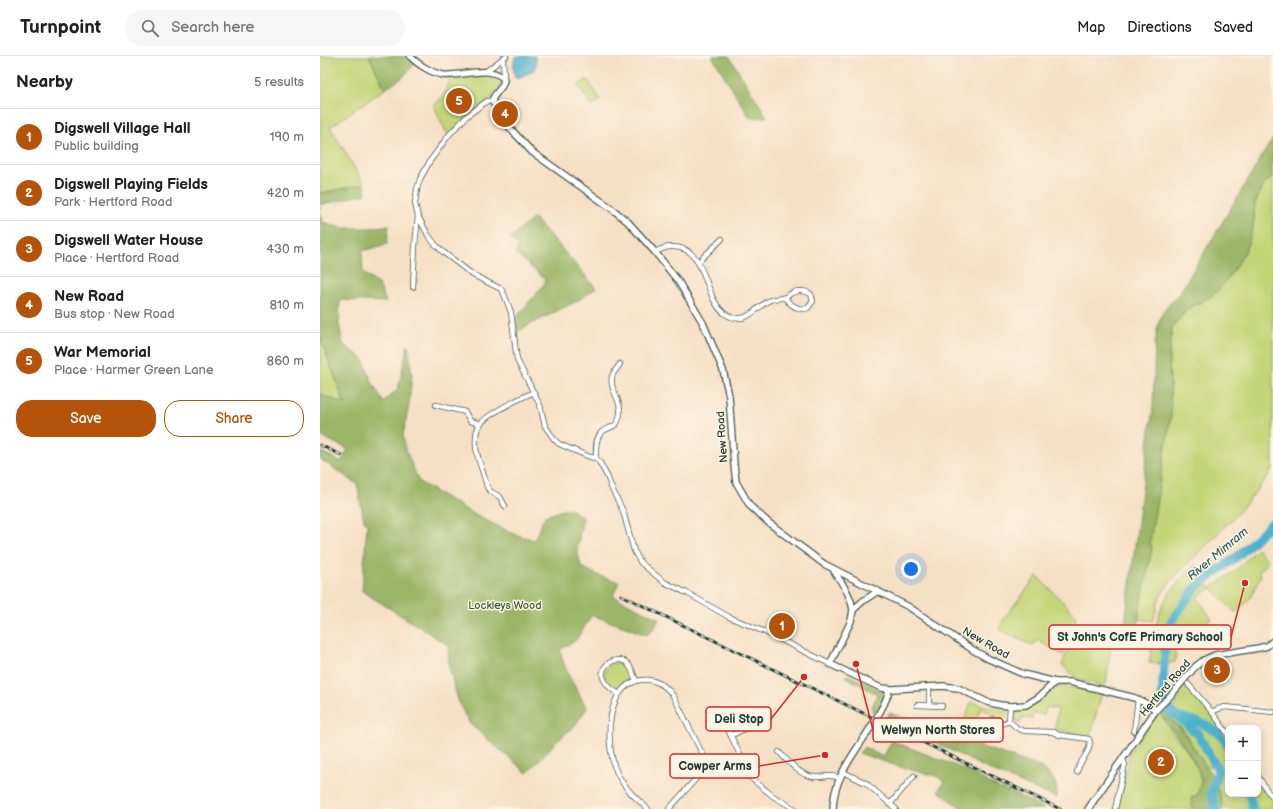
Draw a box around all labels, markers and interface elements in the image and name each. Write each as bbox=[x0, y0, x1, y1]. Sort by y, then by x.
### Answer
search box bbox=[125, 10, 405, 46]
text: Turnpoint bbox=[20, 16, 101, 39]
icon: search bbox=[139, 17, 161, 39]
text: Search here bbox=[171, 18, 254, 37]
text: Map bbox=[1077, 19, 1105, 36]
text: Directions bbox=[1127, 19, 1192, 36]
text: Saved bbox=[1214, 19, 1253, 36]
text: Nearby bbox=[16, 72, 73, 92]
text: 5 results bbox=[254, 74, 304, 90]
pin: 5 bbox=[446, 86, 472, 116]
pin: 4 bbox=[492, 99, 518, 129]
text: Digswell Village Hall bbox=[54, 119, 190, 138]
text: 1 bbox=[26, 129, 32, 145]
text: 190 m bbox=[270, 129, 304, 145]
text: Public building bbox=[54, 138, 139, 154]
text: Digswell Playing Fields bbox=[54, 175, 208, 194]
text: 2 bbox=[25, 185, 33, 201]
text: 420 m bbox=[266, 185, 304, 201]
text: Park · Hertford Road bbox=[54, 194, 172, 210]
text: Digswell Water House bbox=[54, 231, 203, 250]
text: 3 bbox=[25, 241, 33, 257]
text: 430 m bbox=[266, 241, 304, 257]
text: Place · Hertford Road bbox=[54, 250, 179, 266]
text: New Road bbox=[54, 287, 124, 306]
text: 4 bbox=[25, 297, 33, 313]
text: 810 m bbox=[269, 297, 304, 313]
text: Bus stop · New Road bbox=[54, 306, 175, 322]
text: War Memorial bbox=[54, 343, 151, 362]
text: 5 bbox=[25, 353, 33, 369]
text: 860 m bbox=[267, 353, 304, 369]
text: Place · Harmer Green Lane bbox=[54, 362, 214, 378]
button: Save bbox=[16, 400, 156, 437]
button: Share bbox=[164, 400, 304, 437]
street label: New Road bbox=[714, 411, 730, 463]
water label: River Mimram bbox=[1184, 524, 1252, 584]
your location bbox=[901, 559, 921, 579]
park label: Lockleys Wood bbox=[468, 599, 542, 612]
pin: 1 bbox=[769, 611, 795, 641]
street label: New Road bbox=[960, 624, 1012, 662]
callout: St John's CofE Primary School bbox=[1049, 625, 1231, 649]
text: St John's CofE Primary School bbox=[1057, 630, 1223, 645]
pin: 3 bbox=[1204, 655, 1230, 685]
street label: Hertford Road bbox=[1137, 657, 1193, 719]
callout: Deli Stop bbox=[706, 707, 771, 731]
text: Deli Stop bbox=[714, 712, 764, 727]
callout: Welwyn North Stores bbox=[873, 718, 1003, 742]
text: Welwyn North Stores bbox=[881, 723, 995, 738]
map controls bbox=[1225, 725, 1261, 797]
button: + bbox=[1225, 725, 1261, 761]
pin: 2 bbox=[1148, 747, 1174, 777]
callout: Cowper Arms bbox=[670, 754, 759, 778]
text: Cowper Arms bbox=[678, 759, 752, 774]
button: − bbox=[1225, 761, 1261, 797]

